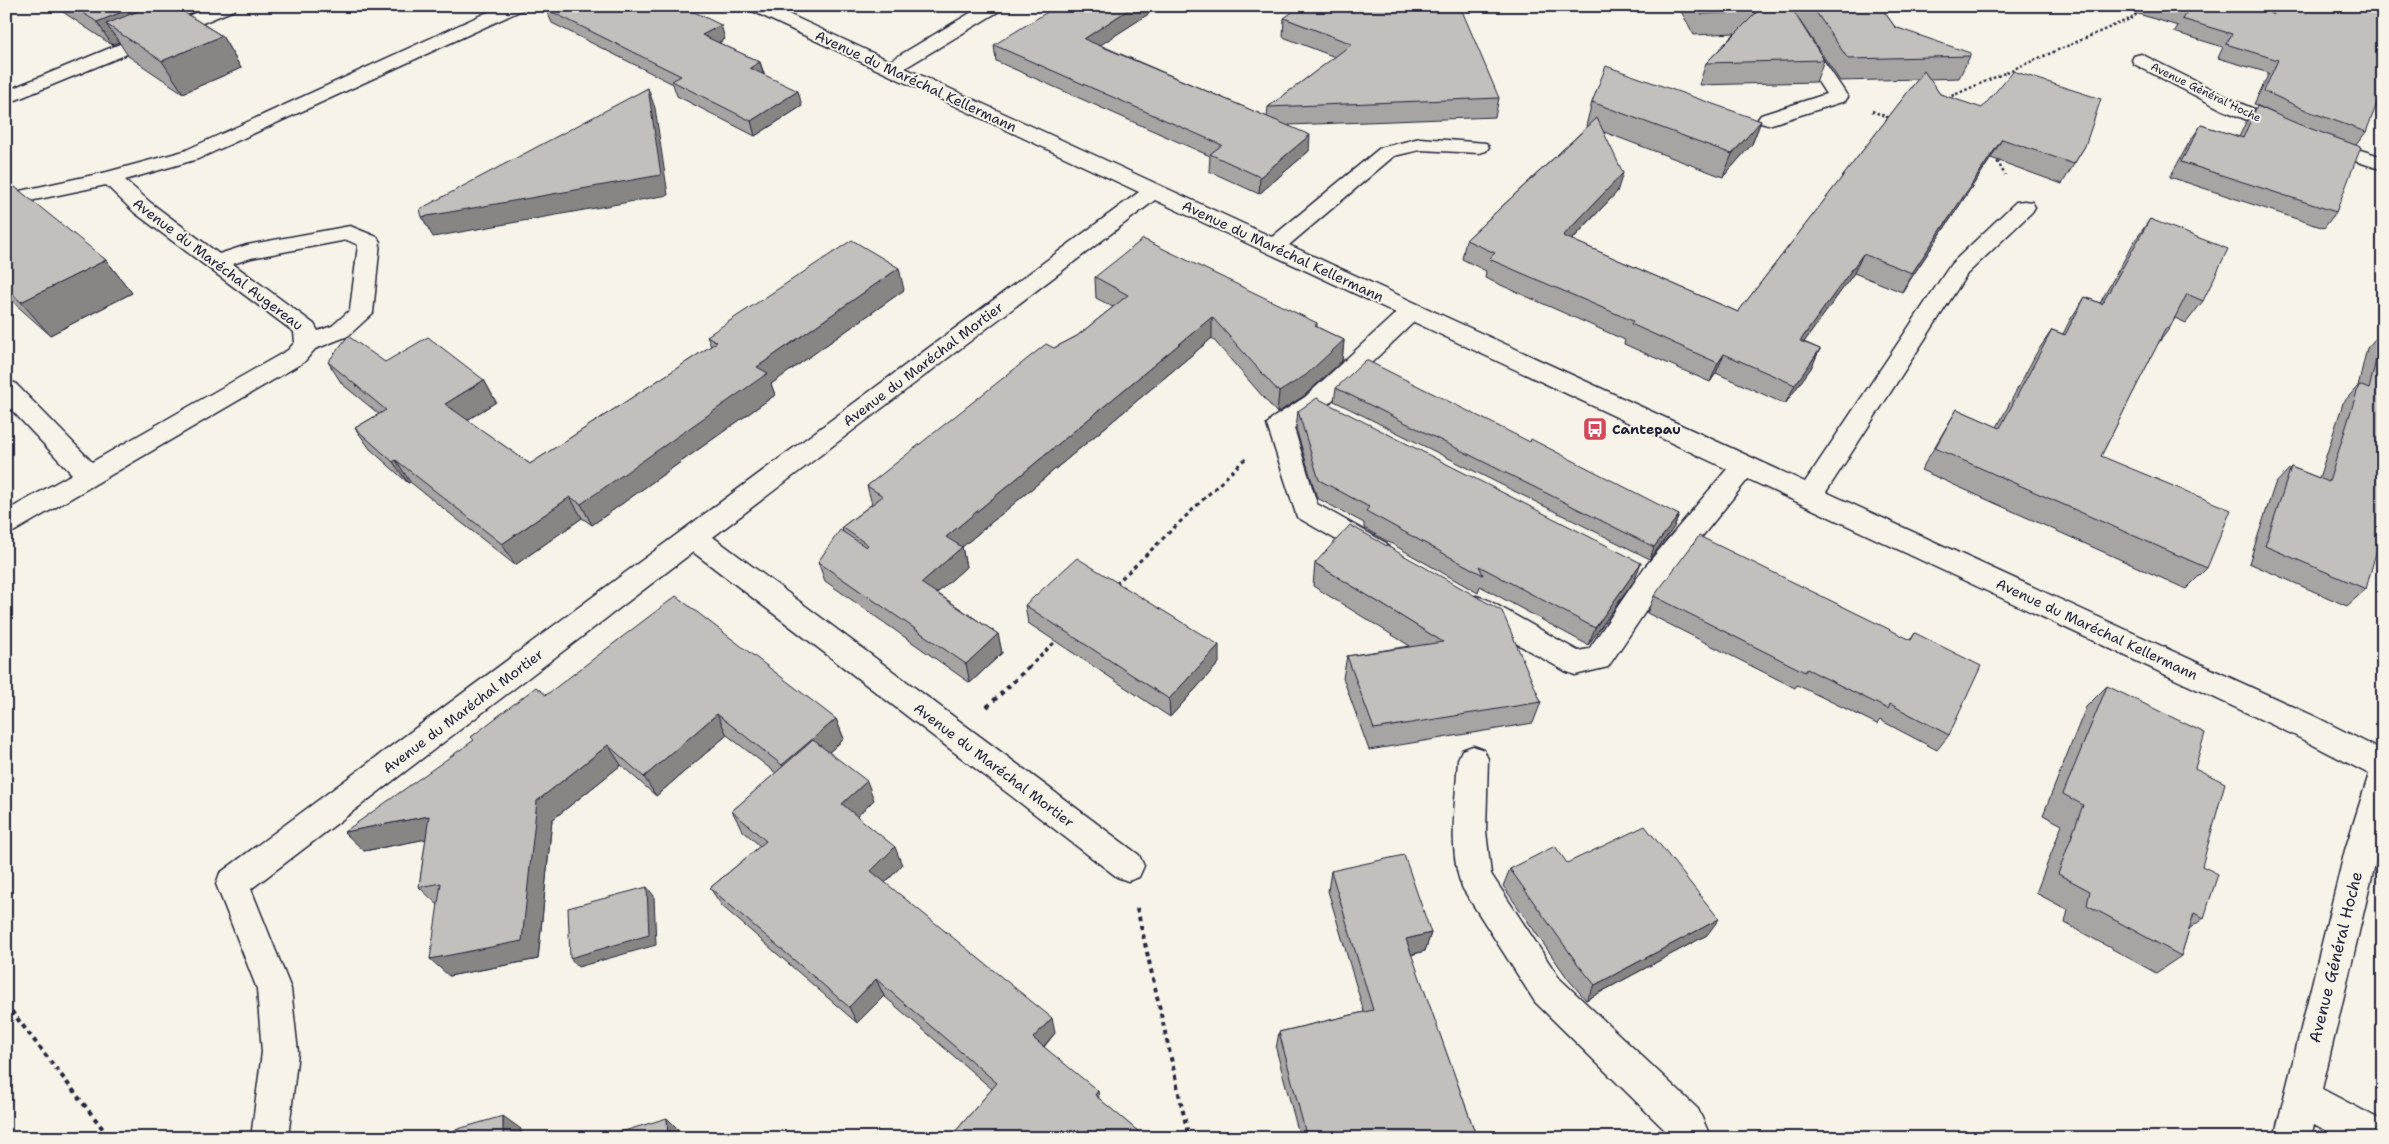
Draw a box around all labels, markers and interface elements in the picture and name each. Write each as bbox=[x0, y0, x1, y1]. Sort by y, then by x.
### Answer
street label: Avenue du Maréchal Kellermann bbox=[812, 26, 1020, 136]
street label: Avenue Général Hoche bbox=[2148, 59, 2263, 126]
street label: Avenue du Maréchal Augereau bbox=[129, 194, 307, 334]
street label: Avenue du Maréchal Kellermann bbox=[1179, 196, 1387, 306]
street label: Avenue du Maréchal Mortier bbox=[839, 298, 1007, 430]
bus stop icon: Cantepau bbox=[1582, 416, 1608, 442]
place label: Cantepau bbox=[1612, 420, 1681, 438]
street label: Avenue du Maréchal Kellermann bbox=[1993, 574, 2201, 684]
street label: Avenue du Maréchal Mortier bbox=[379, 645, 547, 777]
street label: Avenue du Maréchal Mortier bbox=[910, 699, 1078, 831]
street label: Avenue Général Hoche bbox=[2304, 869, 2367, 1045]

